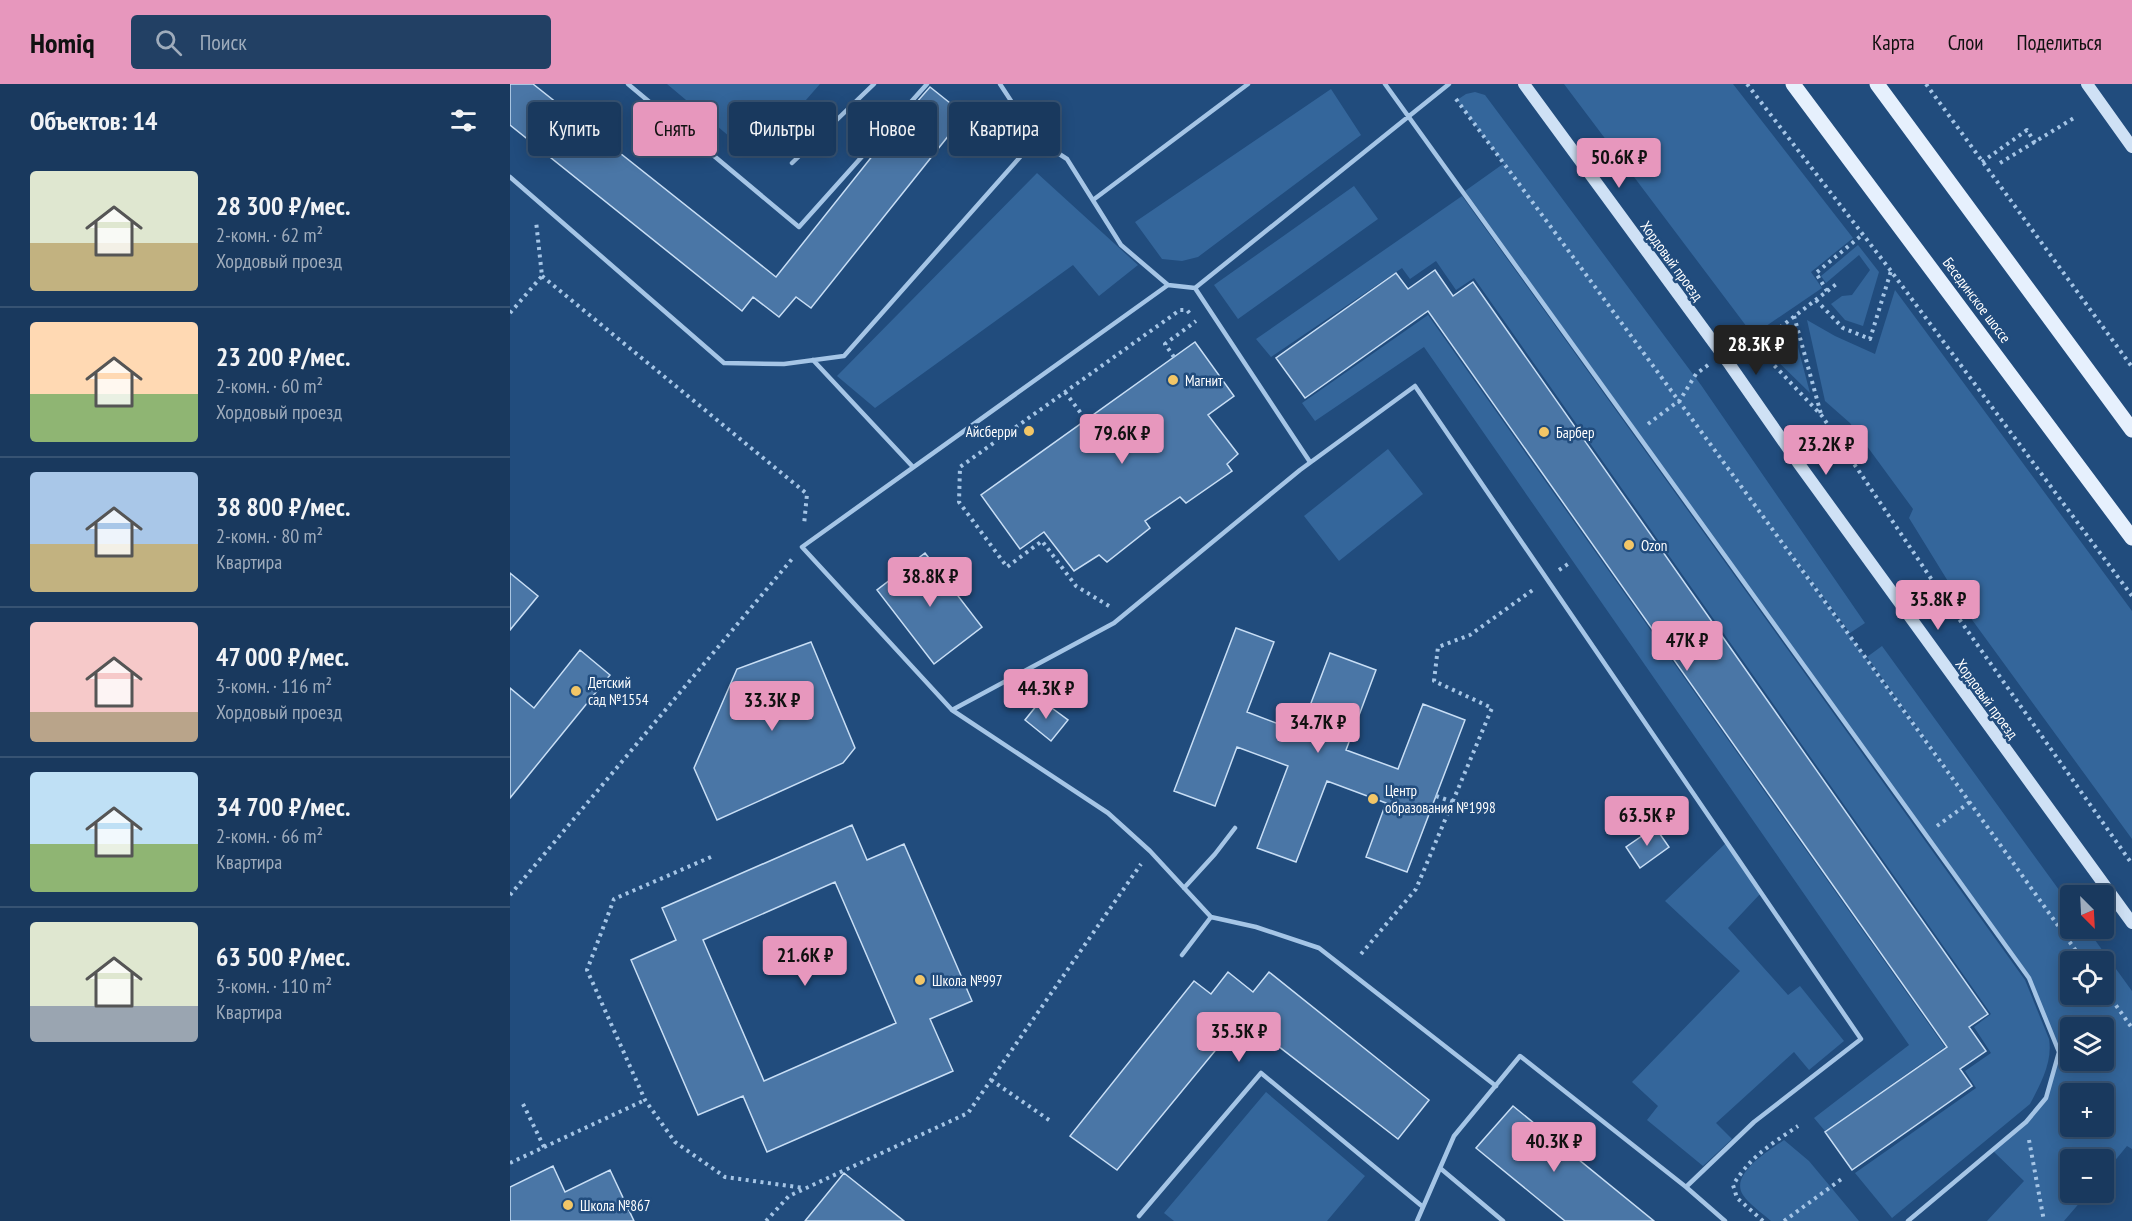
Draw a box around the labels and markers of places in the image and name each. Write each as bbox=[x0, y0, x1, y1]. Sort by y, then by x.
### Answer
pin: 50.6K ₽ bbox=[1564, 138, 1674, 189]
pin: 28.3K ₽ bbox=[1701, 325, 1811, 376]
place label: Магнит bbox=[1185, 371, 1223, 390]
marker: Магнит bbox=[1166, 373, 1180, 387]
pin: 79.6K ₽ bbox=[1067, 414, 1177, 465]
place label: Айсберри bbox=[966, 422, 1017, 441]
place label: Барбер bbox=[1556, 423, 1594, 442]
marker: Айсберри bbox=[1022, 424, 1036, 438]
marker: Барбер bbox=[1537, 425, 1551, 439]
pin: 23.2K ₽ bbox=[1771, 425, 1881, 476]
place label: Ozon bbox=[1641, 536, 1667, 555]
marker: Ozon bbox=[1622, 538, 1636, 552]
pin: 38.8K ₽ bbox=[875, 557, 985, 608]
pin: 35.8K ₽ bbox=[1883, 580, 1993, 631]
pin: 47K ₽ bbox=[1645, 621, 1729, 672]
pin: 44.3K ₽ bbox=[991, 669, 1101, 720]
place label: Детский сад №1554 bbox=[588, 673, 649, 709]
pin: 33.3K ₽ bbox=[717, 681, 827, 732]
marker: Детский сад №1554 bbox=[569, 684, 583, 698]
pin: 34.7K ₽ bbox=[1263, 703, 1373, 754]
place label: Центр образования №1998 bbox=[1385, 781, 1496, 817]
marker: Центр образования №1998 bbox=[1366, 792, 1380, 806]
pin: 63.5K ₽ bbox=[1592, 796, 1702, 847]
pin: 21.6K ₽ bbox=[750, 936, 860, 987]
place label: Школа №997 bbox=[932, 971, 1003, 990]
marker: Школа №997 bbox=[913, 973, 927, 987]
pin: 35.5K ₽ bbox=[1184, 1012, 1294, 1063]
pin: 40.3K ₽ bbox=[1499, 1122, 1609, 1173]
place label: Школа №867 bbox=[580, 1196, 651, 1215]
marker: Школа №867 bbox=[561, 1198, 575, 1212]

